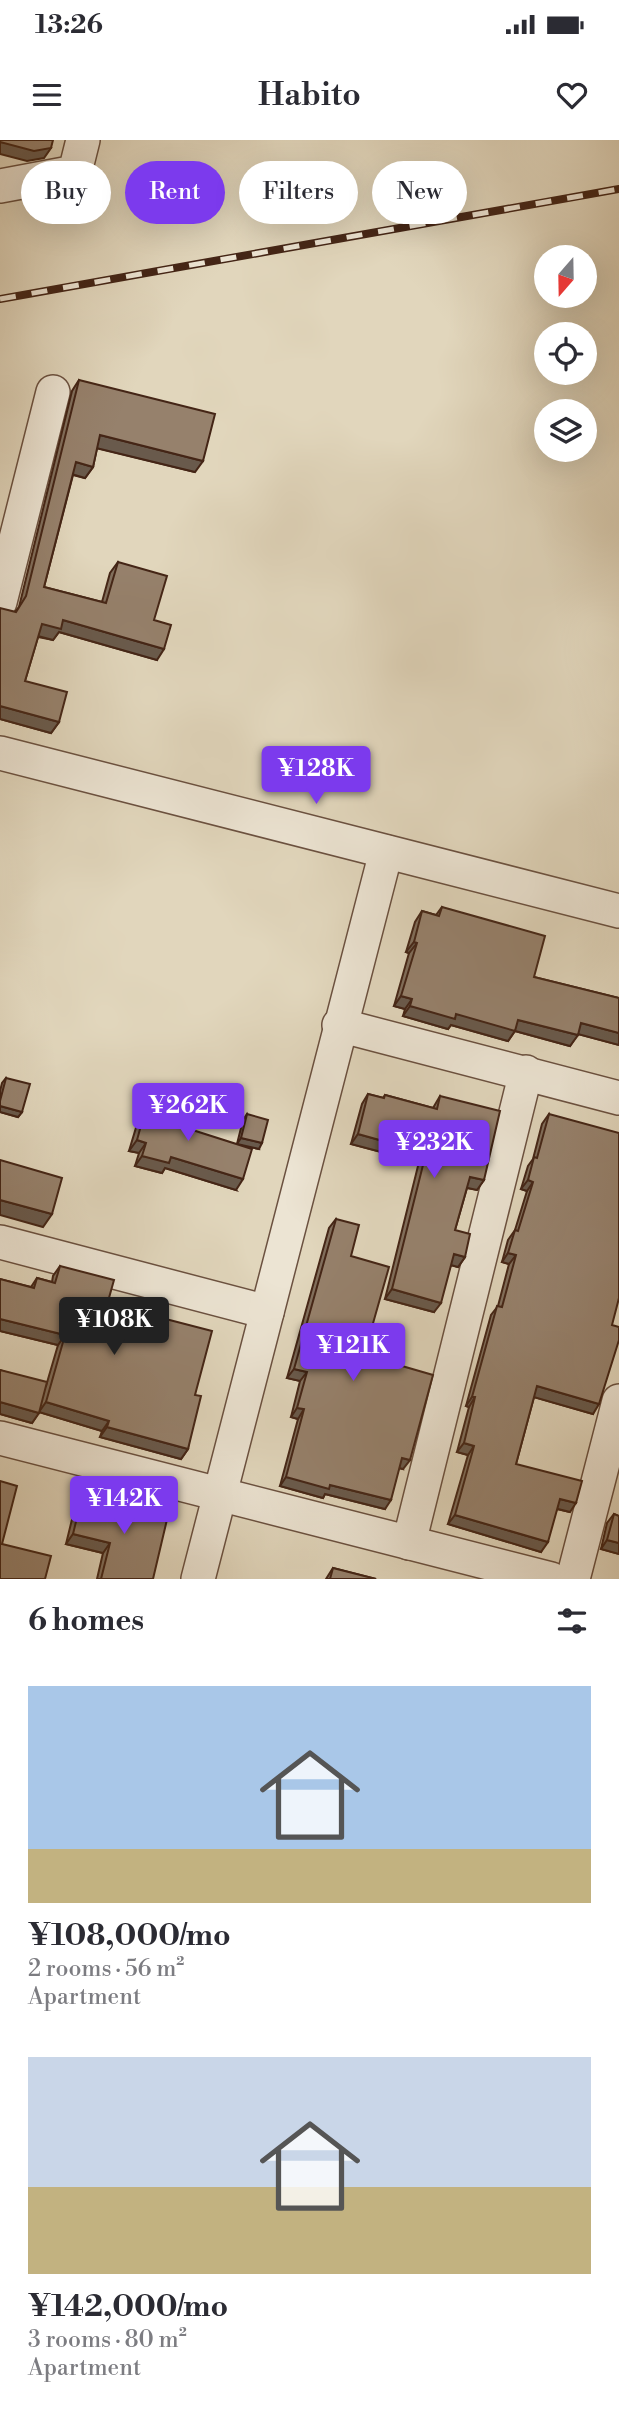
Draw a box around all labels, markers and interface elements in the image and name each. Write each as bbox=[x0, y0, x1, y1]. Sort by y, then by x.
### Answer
text: 13:26 bbox=[35, 9, 103, 41]
text: Habito bbox=[258, 75, 361, 115]
icon: menu bbox=[28, 76, 66, 114]
icon: heart bbox=[553, 76, 591, 114]
chip: Buy bbox=[21, 161, 111, 224]
chip: Rent bbox=[125, 161, 225, 224]
chip: Filters bbox=[239, 161, 358, 224]
chip: New bbox=[372, 161, 467, 224]
north arrow bbox=[534, 245, 597, 308]
map controls bbox=[534, 245, 597, 462]
button: locate bbox=[534, 322, 597, 385]
button: layers bbox=[534, 399, 597, 462]
pin: ¥128K bbox=[267, 746, 365, 806]
text: ¥128K bbox=[278, 755, 354, 783]
pin: ¥262K bbox=[139, 1084, 237, 1143]
text: ¥262K bbox=[148, 1092, 228, 1120]
pin: ¥232K bbox=[385, 1121, 483, 1180]
text: ¥232K bbox=[395, 1129, 473, 1157]
pin: ¥108K bbox=[65, 1298, 163, 1357]
text: ¥108K bbox=[75, 1306, 153, 1334]
pin: ¥121K bbox=[304, 1324, 402, 1383]
text: ¥121K bbox=[316, 1332, 390, 1360]
pin: ¥142K bbox=[75, 1476, 173, 1536]
text: ¥142K bbox=[86, 1485, 162, 1513]
text: 6 homes bbox=[28, 1602, 144, 1640]
icon: filters bbox=[553, 1602, 591, 1640]
icon: home bbox=[247, 1732, 373, 1858]
text: ¥108,000/mo bbox=[28, 1917, 231, 1955]
text: 2 rooms · 56 m² bbox=[28, 1955, 184, 1983]
text: Apartment bbox=[28, 1983, 141, 2011]
icon: home bbox=[247, 2103, 373, 2229]
text: ¥142,000/mo bbox=[28, 2288, 228, 2326]
text: 3 rooms · 80 m² bbox=[28, 2326, 187, 2354]
text: Apartment bbox=[28, 2354, 141, 2382]

